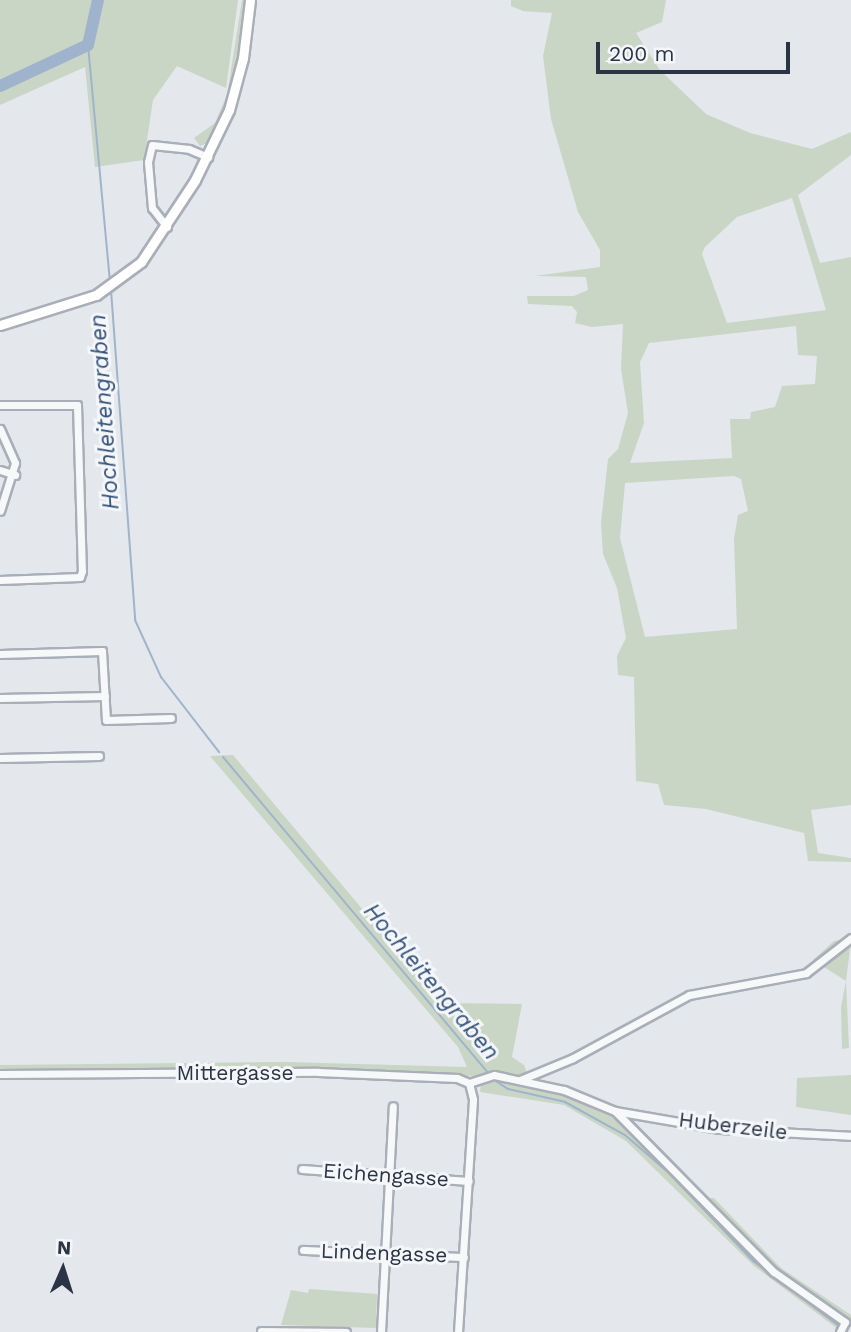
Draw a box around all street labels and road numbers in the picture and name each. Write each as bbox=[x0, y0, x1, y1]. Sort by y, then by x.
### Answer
street label: Mittergasse bbox=[176, 1060, 294, 1086]
street label: Huberzeile bbox=[677, 1107, 789, 1145]
street label: Eichengasse bbox=[322, 1158, 450, 1192]
street label: Lindengasse bbox=[320, 1238, 448, 1268]

